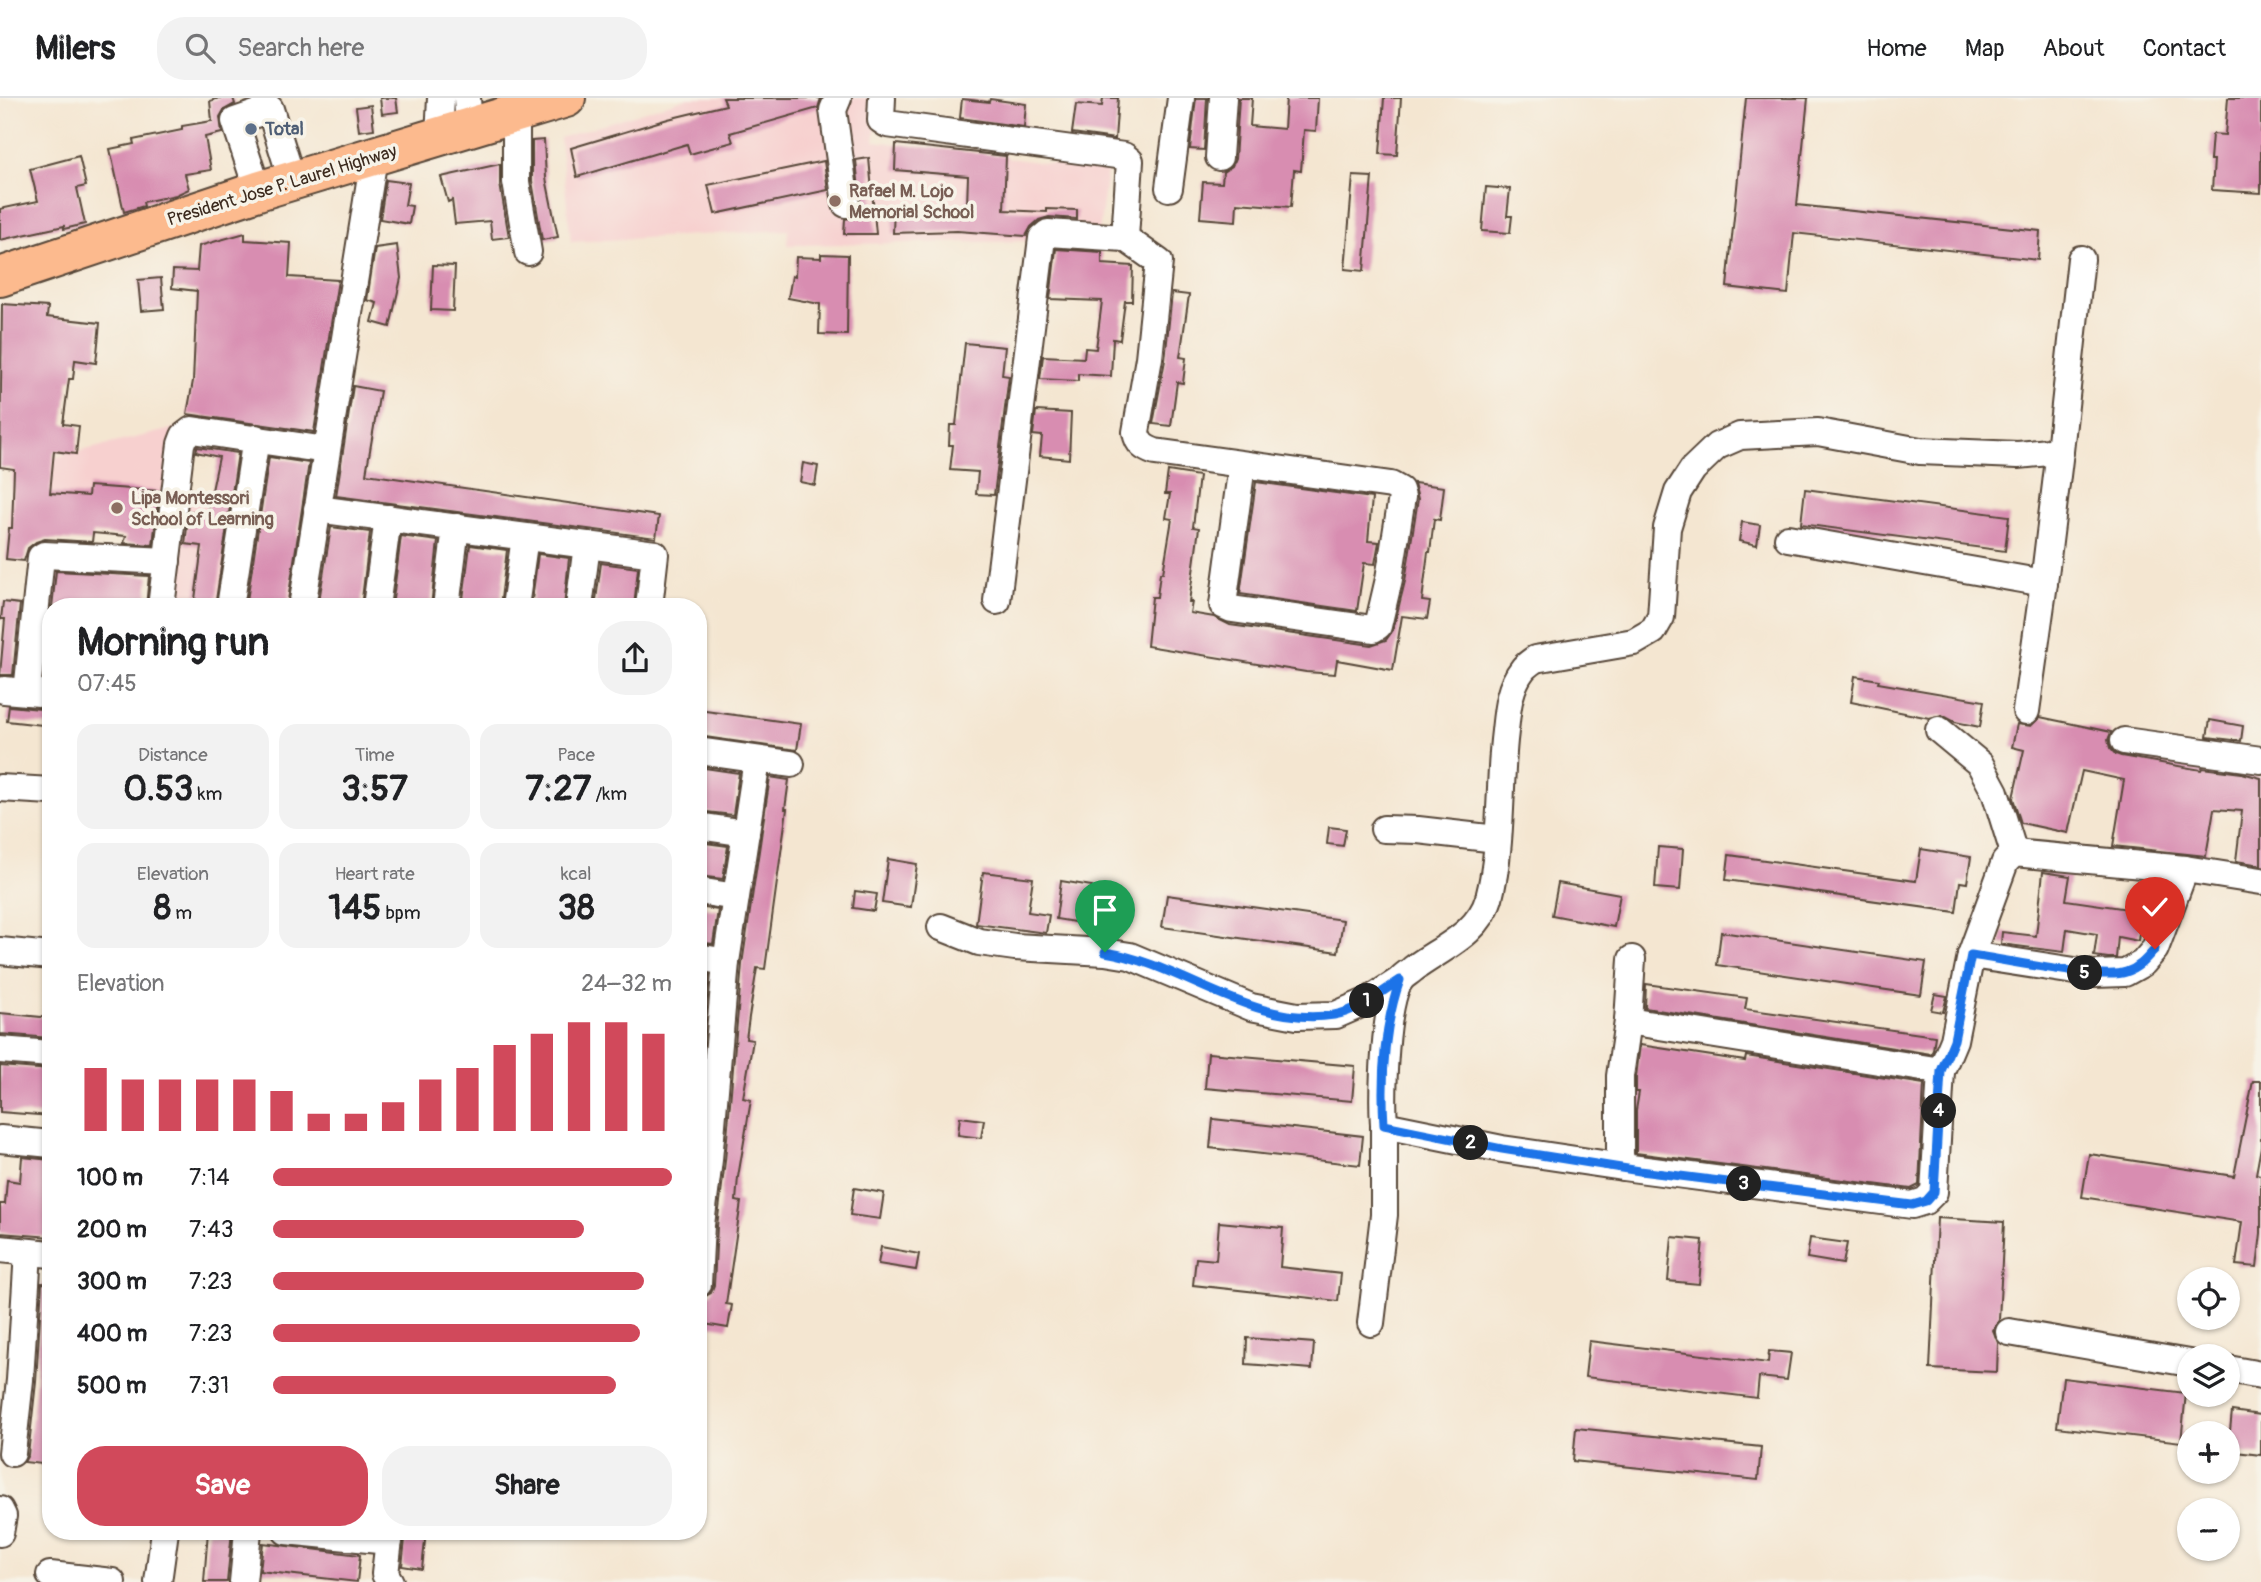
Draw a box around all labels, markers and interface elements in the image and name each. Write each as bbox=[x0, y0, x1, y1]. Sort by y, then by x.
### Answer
search box bbox=[157, 17, 647, 80]
text: Milers bbox=[35, 28, 115, 69]
icon: search bbox=[181, 29, 219, 67]
text: Search here bbox=[237, 32, 364, 64]
text: Home bbox=[1866, 34, 1927, 63]
text: Map bbox=[1965, 34, 2005, 63]
text: About bbox=[2043, 34, 2105, 63]
text: Contact bbox=[2143, 34, 2226, 63]
place label: Total bbox=[264, 118, 304, 141]
marker: Total bbox=[243, 121, 259, 137]
street label: President Jose P. Laurel Highway bbox=[165, 139, 400, 231]
place label: Rafael M. Lojo Memorial School bbox=[849, 180, 974, 224]
marker: Rafael M. Lojo Memorial School bbox=[827, 193, 843, 209]
place label: Lipa Montessori School of Learning bbox=[131, 487, 274, 531]
marker: Lipa Montessori School of Learning bbox=[109, 500, 125, 516]
text: Morning run bbox=[77, 619, 269, 667]
button: share bbox=[598, 621, 672, 695]
text: 07:45 bbox=[77, 669, 137, 698]
text: Distance bbox=[138, 743, 208, 767]
text: Time bbox=[355, 743, 394, 767]
text: Pace bbox=[557, 743, 595, 767]
text: 0.53 bbox=[123, 767, 193, 811]
text: 3:57 bbox=[341, 767, 408, 811]
text: 7:27 bbox=[525, 767, 591, 811]
text: km bbox=[193, 782, 222, 806]
text: /km bbox=[591, 782, 627, 806]
text: Elevation bbox=[137, 862, 209, 886]
text: Heart rate bbox=[334, 862, 415, 886]
text: kcal bbox=[561, 862, 592, 886]
pin bbox=[2125, 877, 2185, 949]
pin bbox=[1075, 880, 1135, 952]
text: 8 bbox=[154, 886, 171, 930]
text: 145 bbox=[328, 886, 381, 930]
text: 38 bbox=[558, 886, 595, 930]
icon: check bbox=[2136, 888, 2174, 926]
icon: arrive bbox=[1086, 891, 1124, 929]
text: m bbox=[171, 901, 192, 925]
text: bpm bbox=[381, 901, 421, 925]
pin: 5 bbox=[2068, 956, 2102, 990]
text: 5 bbox=[2079, 960, 2090, 984]
text: Elevation bbox=[77, 969, 165, 998]
text: 24–32 m bbox=[581, 969, 672, 998]
pin: 1 bbox=[1350, 984, 1384, 1018]
text: 1 bbox=[1363, 988, 1370, 1012]
pin: 4 bbox=[1922, 1094, 1956, 1128]
text: 4 bbox=[1933, 1098, 1944, 1122]
pin: 2 bbox=[1454, 1126, 1488, 1160]
text: 2 bbox=[1465, 1130, 1476, 1154]
text: 100 m bbox=[77, 1163, 143, 1192]
text: 7:14 bbox=[189, 1163, 230, 1192]
pin: 3 bbox=[1726, 1166, 1762, 1202]
text: 3 bbox=[1738, 1171, 1749, 1195]
text: 200 m bbox=[77, 1215, 147, 1244]
text: 7:43 bbox=[189, 1215, 233, 1244]
text: 300 m bbox=[77, 1267, 147, 1296]
text: 7:23 bbox=[189, 1267, 232, 1296]
map controls bbox=[2177, 1267, 2240, 1561]
button: locate bbox=[2177, 1267, 2240, 1330]
text: 400 m bbox=[77, 1319, 147, 1348]
text: 7:23 bbox=[189, 1319, 232, 1348]
button: layers bbox=[2177, 1344, 2240, 1407]
text: 500 m bbox=[77, 1371, 146, 1400]
text: 7:31 bbox=[189, 1371, 229, 1400]
button: + bbox=[2177, 1421, 2240, 1484]
button: Save bbox=[77, 1446, 368, 1526]
button: Share bbox=[382, 1446, 672, 1526]
button: − bbox=[2177, 1498, 2240, 1561]

